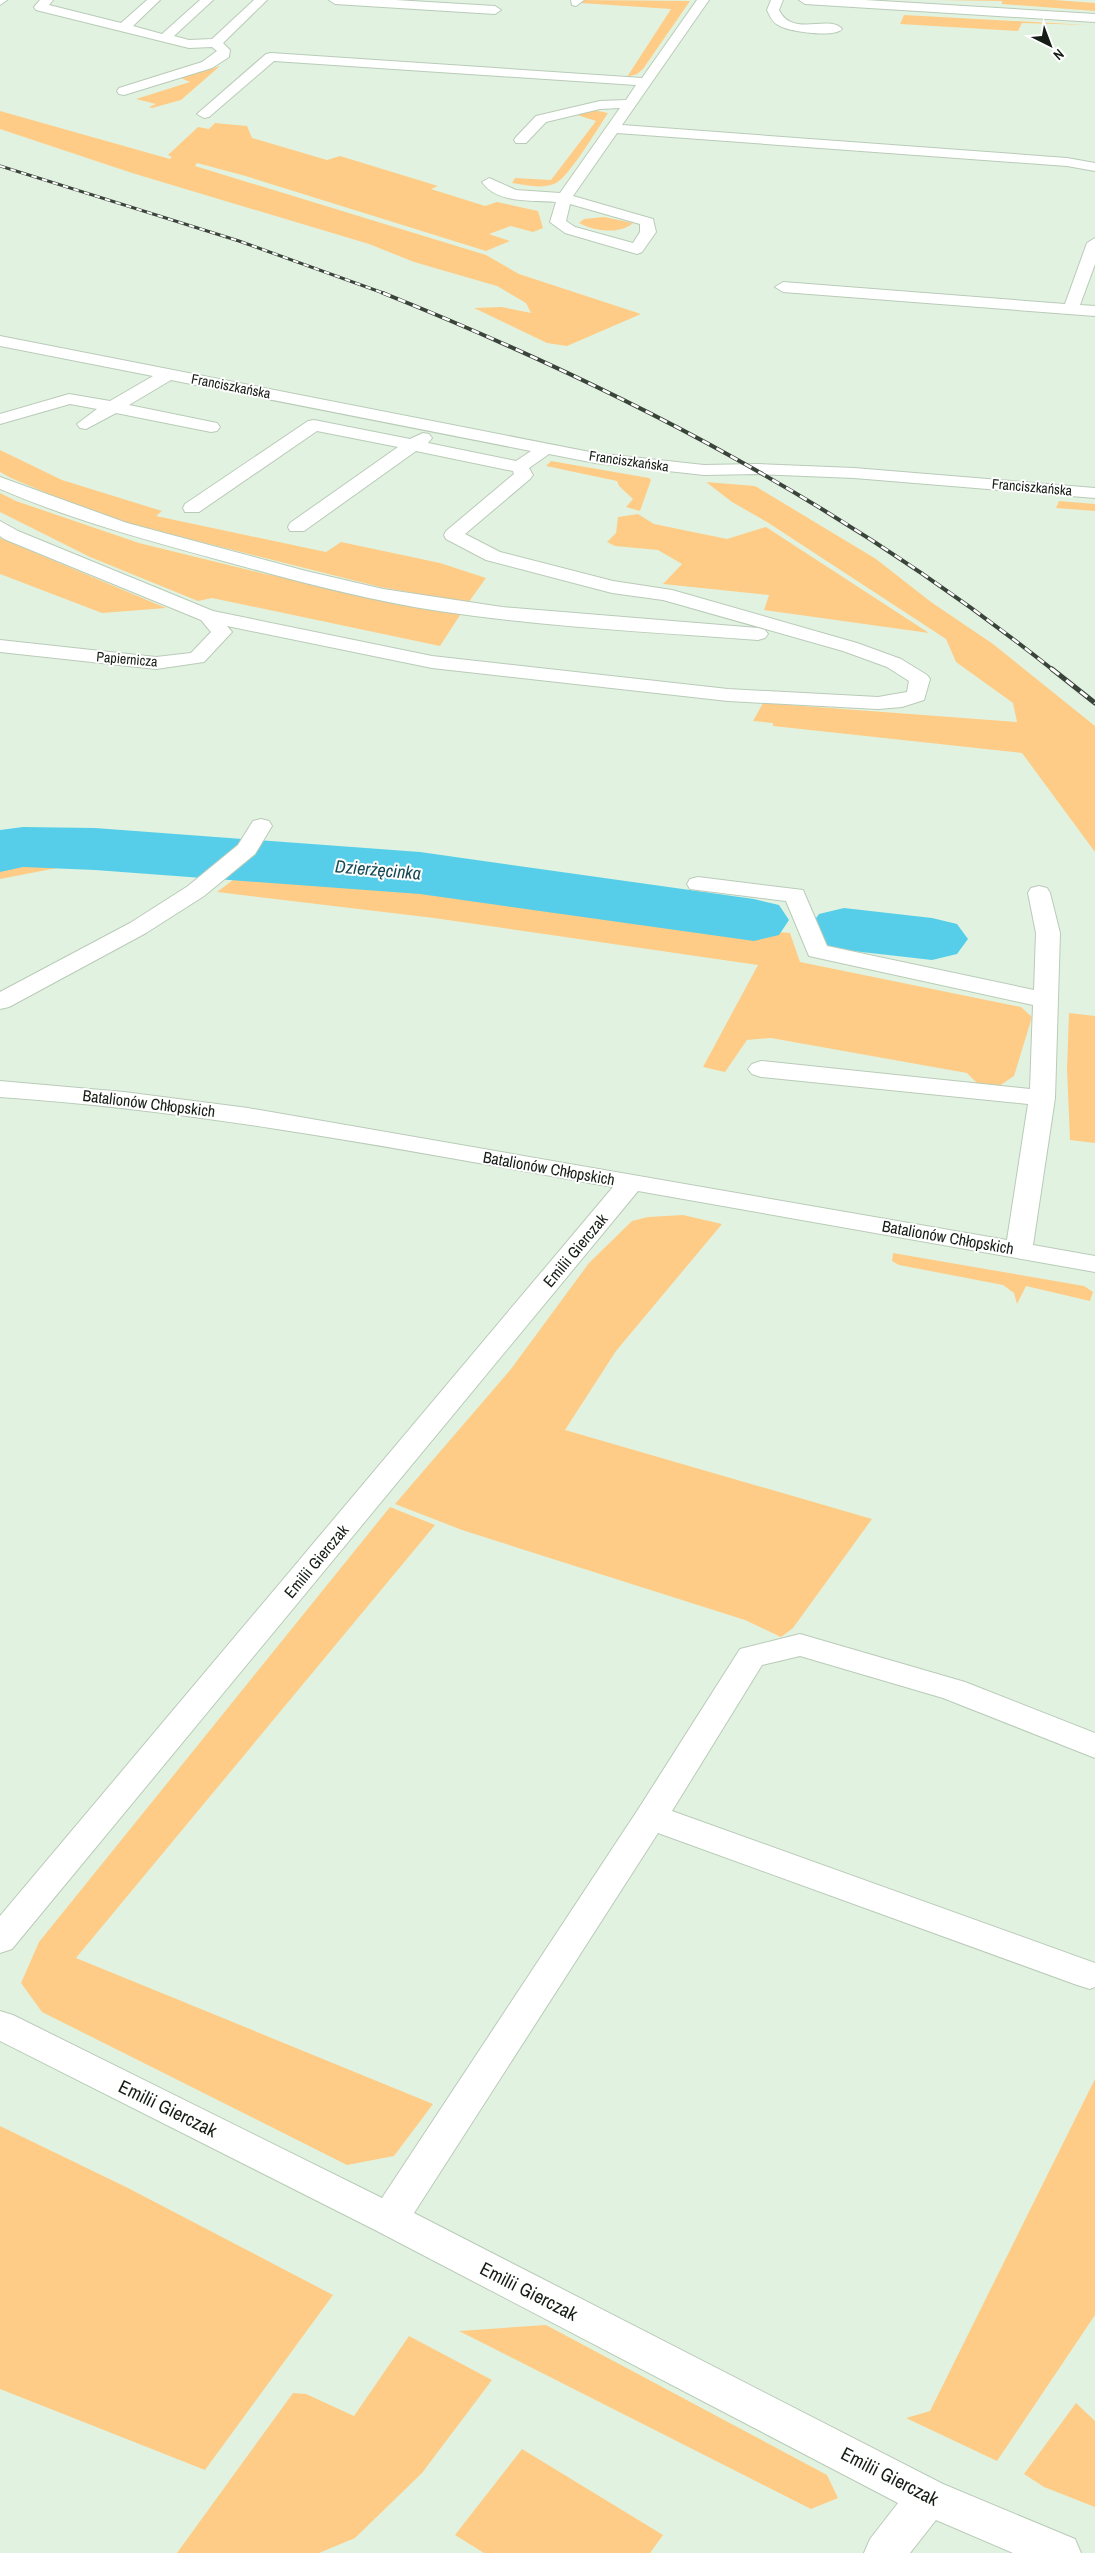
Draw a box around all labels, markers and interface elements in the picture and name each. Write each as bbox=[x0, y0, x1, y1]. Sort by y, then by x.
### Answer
north arrow bbox=[1025, 20, 1075, 70]
text: N bbox=[1050, 45, 1068, 64]
street label: Franciszkańska bbox=[190, 369, 273, 403]
street label: Franciszkańska bbox=[588, 446, 671, 476]
street label: Franciszkańska bbox=[991, 475, 1073, 500]
street label: Papiernicza bbox=[96, 647, 159, 671]
water label: Dzierżęcinka bbox=[334, 853, 422, 886]
street label: Batalionów Chłopskich bbox=[81, 1084, 217, 1122]
street label: Batalionów Chłopskich bbox=[481, 1146, 617, 1190]
street label: Emilii Gierczak bbox=[538, 1208, 613, 1291]
street label: Batalionów Chłopskich bbox=[880, 1215, 1016, 1259]
street label: Emilii Gierczak bbox=[279, 1519, 354, 1602]
street label: Emilii Gierczak bbox=[114, 2073, 222, 2143]
street label: Emilii Gierczak bbox=[476, 2255, 583, 2327]
street label: Emilii Gierczak bbox=[837, 2440, 944, 2512]

